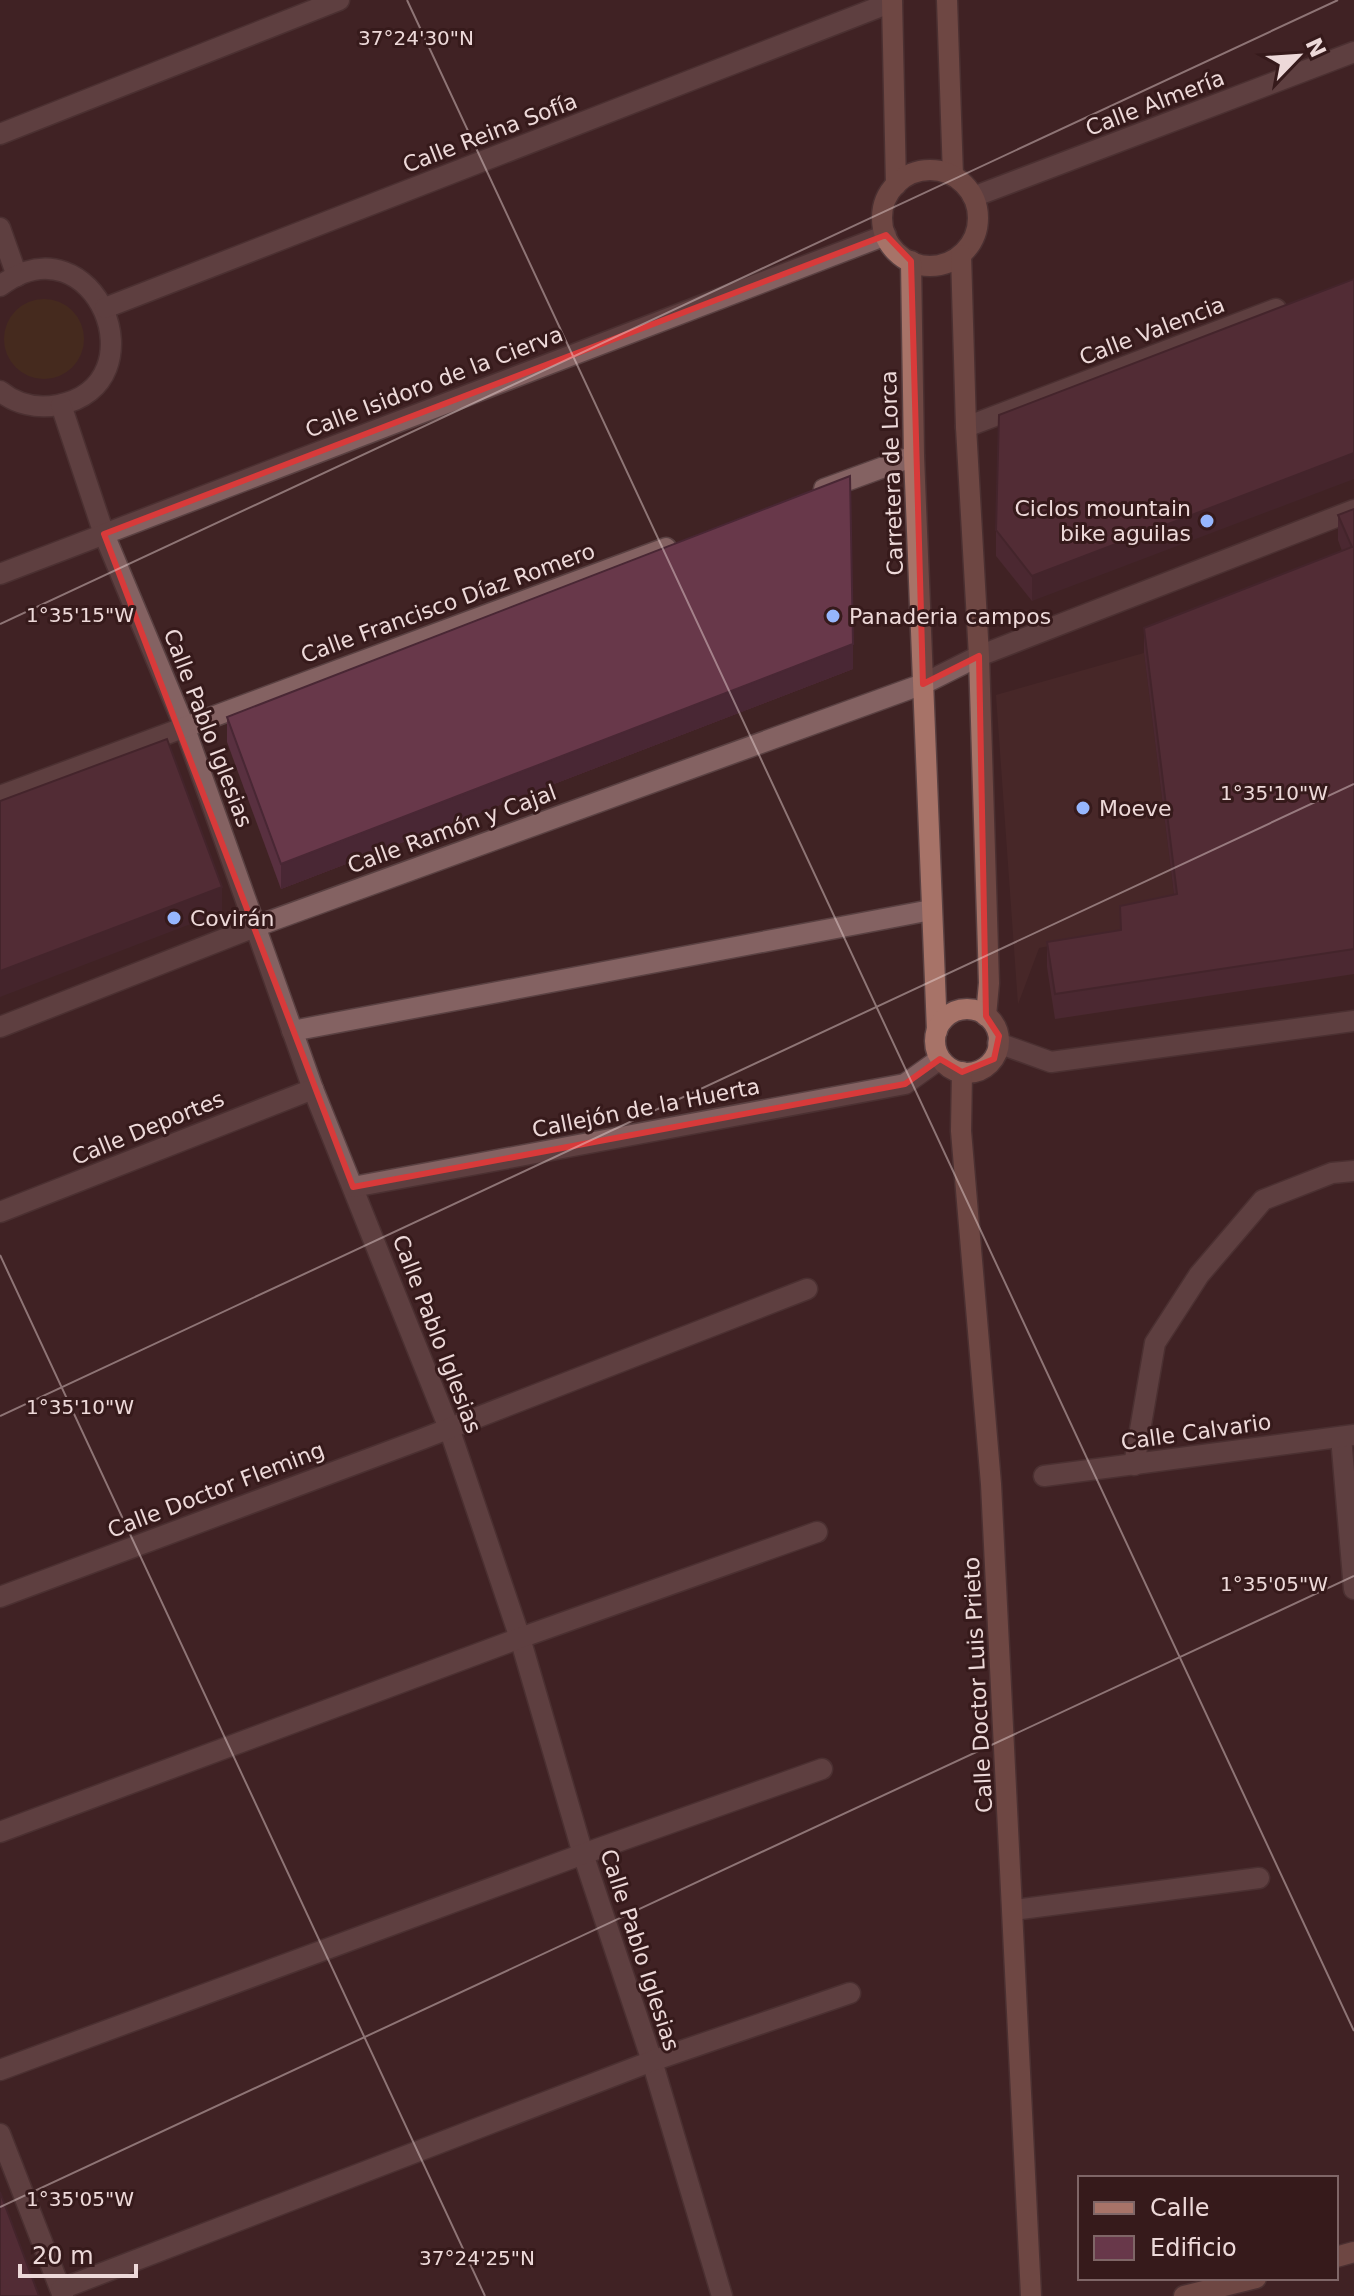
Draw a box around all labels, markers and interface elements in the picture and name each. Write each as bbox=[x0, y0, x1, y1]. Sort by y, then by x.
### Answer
north arrow bbox=[1258, 16, 1338, 96]
text: 37°24'30"N bbox=[358, 26, 474, 50]
text: N bbox=[1300, 34, 1331, 61]
street label: Calle Almería bbox=[1082, 65, 1228, 141]
street label: Calle Reina Sofía bbox=[399, 88, 581, 178]
street label: Calle Valencia bbox=[1076, 292, 1228, 370]
street label: Calle Isidoro de la Cierva bbox=[302, 321, 566, 443]
street label: Carretera de Lorca bbox=[876, 370, 908, 576]
place label: Ciclos mountain bike aguilas bbox=[1014, 496, 1191, 546]
marker: Ciclos mountain bike aguilas bbox=[1198, 512, 1216, 530]
street label: Calle Francisco Díaz Romero bbox=[298, 538, 598, 668]
text: 1°35'15"W bbox=[26, 603, 134, 627]
place label: Panaderia campos bbox=[849, 604, 1051, 629]
marker: Panaderia campos bbox=[824, 607, 842, 625]
street label: Calle Pablo Iglesias bbox=[159, 625, 257, 831]
street label: Calle Ramón y Cajal bbox=[344, 780, 560, 878]
text: 1°35'10"W bbox=[1220, 781, 1328, 805]
place label: Moeve bbox=[1099, 796, 1172, 821]
marker: Moeve bbox=[1074, 799, 1092, 817]
place label: Covirán bbox=[190, 906, 274, 931]
marker: Covirán bbox=[165, 909, 183, 927]
street label: Callejón de la Huerta bbox=[530, 1074, 762, 1142]
street label: Calle Deportes bbox=[68, 1086, 228, 1170]
street label: Calle Pablo Iglesias bbox=[388, 1231, 486, 1437]
text: 1°35'10"W bbox=[26, 1395, 134, 1419]
street label: Calle Calvario bbox=[1119, 1409, 1273, 1455]
street label: Calle Doctor Fleming bbox=[104, 1437, 328, 1543]
street label: Calle Doctor Luis Prieto bbox=[959, 1556, 997, 1814]
text: 1°35'05"W bbox=[1220, 1572, 1328, 1596]
street label: Calle Pablo Iglesias bbox=[596, 1846, 684, 2054]
legend bbox=[1078, 2176, 1338, 2280]
text: 1°35'05"W bbox=[26, 2187, 134, 2211]
text: Calle bbox=[1150, 2194, 1210, 2222]
scale bar bbox=[20, 2228, 136, 2278]
text: Edificio bbox=[1150, 2234, 1237, 2262]
text: 20 m bbox=[32, 2242, 94, 2270]
text: 37°24'25"N bbox=[419, 2246, 535, 2270]

